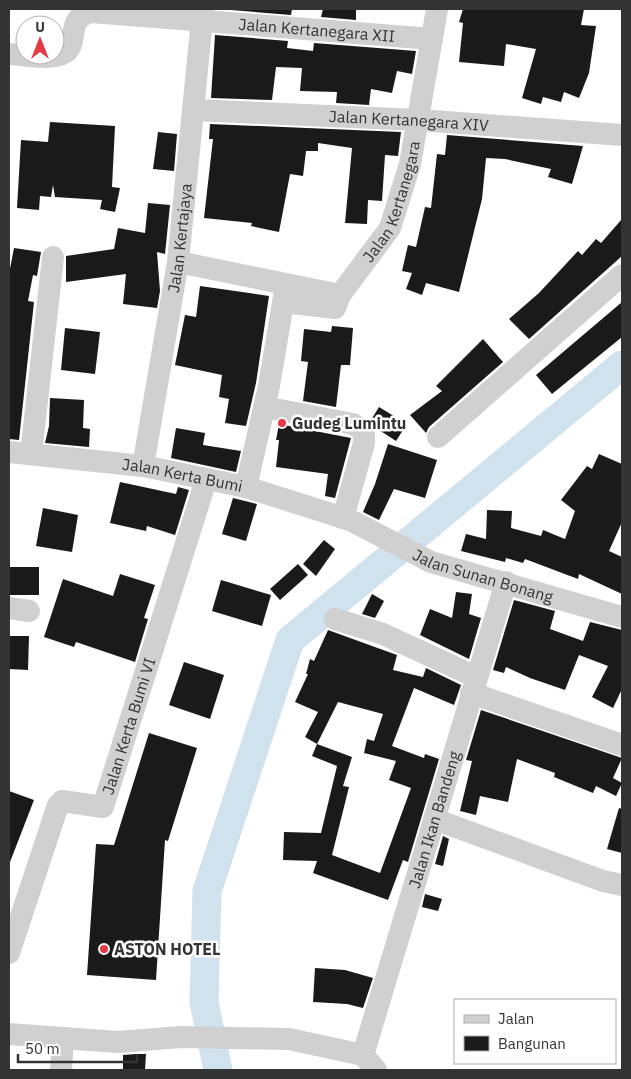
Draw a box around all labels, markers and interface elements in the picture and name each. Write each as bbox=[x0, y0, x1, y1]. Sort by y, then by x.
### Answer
street label: Jalan Kertanegara XII bbox=[238, 14, 396, 46]
north arrow bbox=[15, 15, 65, 65]
text: U bbox=[35, 18, 45, 36]
street label: Jalan Kertanegara XIV bbox=[328, 106, 490, 135]
street label: Jalan Kertanegara bbox=[358, 139, 424, 266]
street label: Jalan Kertajaya bbox=[163, 182, 196, 294]
place label: Gudeg Lumintu bbox=[292, 413, 406, 433]
marker: Gudeg Lumintu bbox=[276, 417, 288, 429]
street label: Jalan Kerta Bumi bbox=[121, 454, 244, 496]
street label: Jalan Sunan Bonang bbox=[409, 544, 556, 607]
street label: Jalan Kerta Bumi VI bbox=[98, 655, 159, 797]
street label: Jalan Ikan Bandeng bbox=[404, 748, 465, 891]
place label: ASTON HOTEL bbox=[114, 939, 220, 959]
marker: ASTON HOTEL bbox=[98, 943, 110, 955]
legend bbox=[454, 999, 616, 1064]
text: Jalan bbox=[498, 1009, 534, 1028]
scale bar bbox=[18, 1032, 136, 1064]
text: Bangunan bbox=[498, 1034, 566, 1053]
text: 50 m bbox=[25, 1039, 60, 1058]

